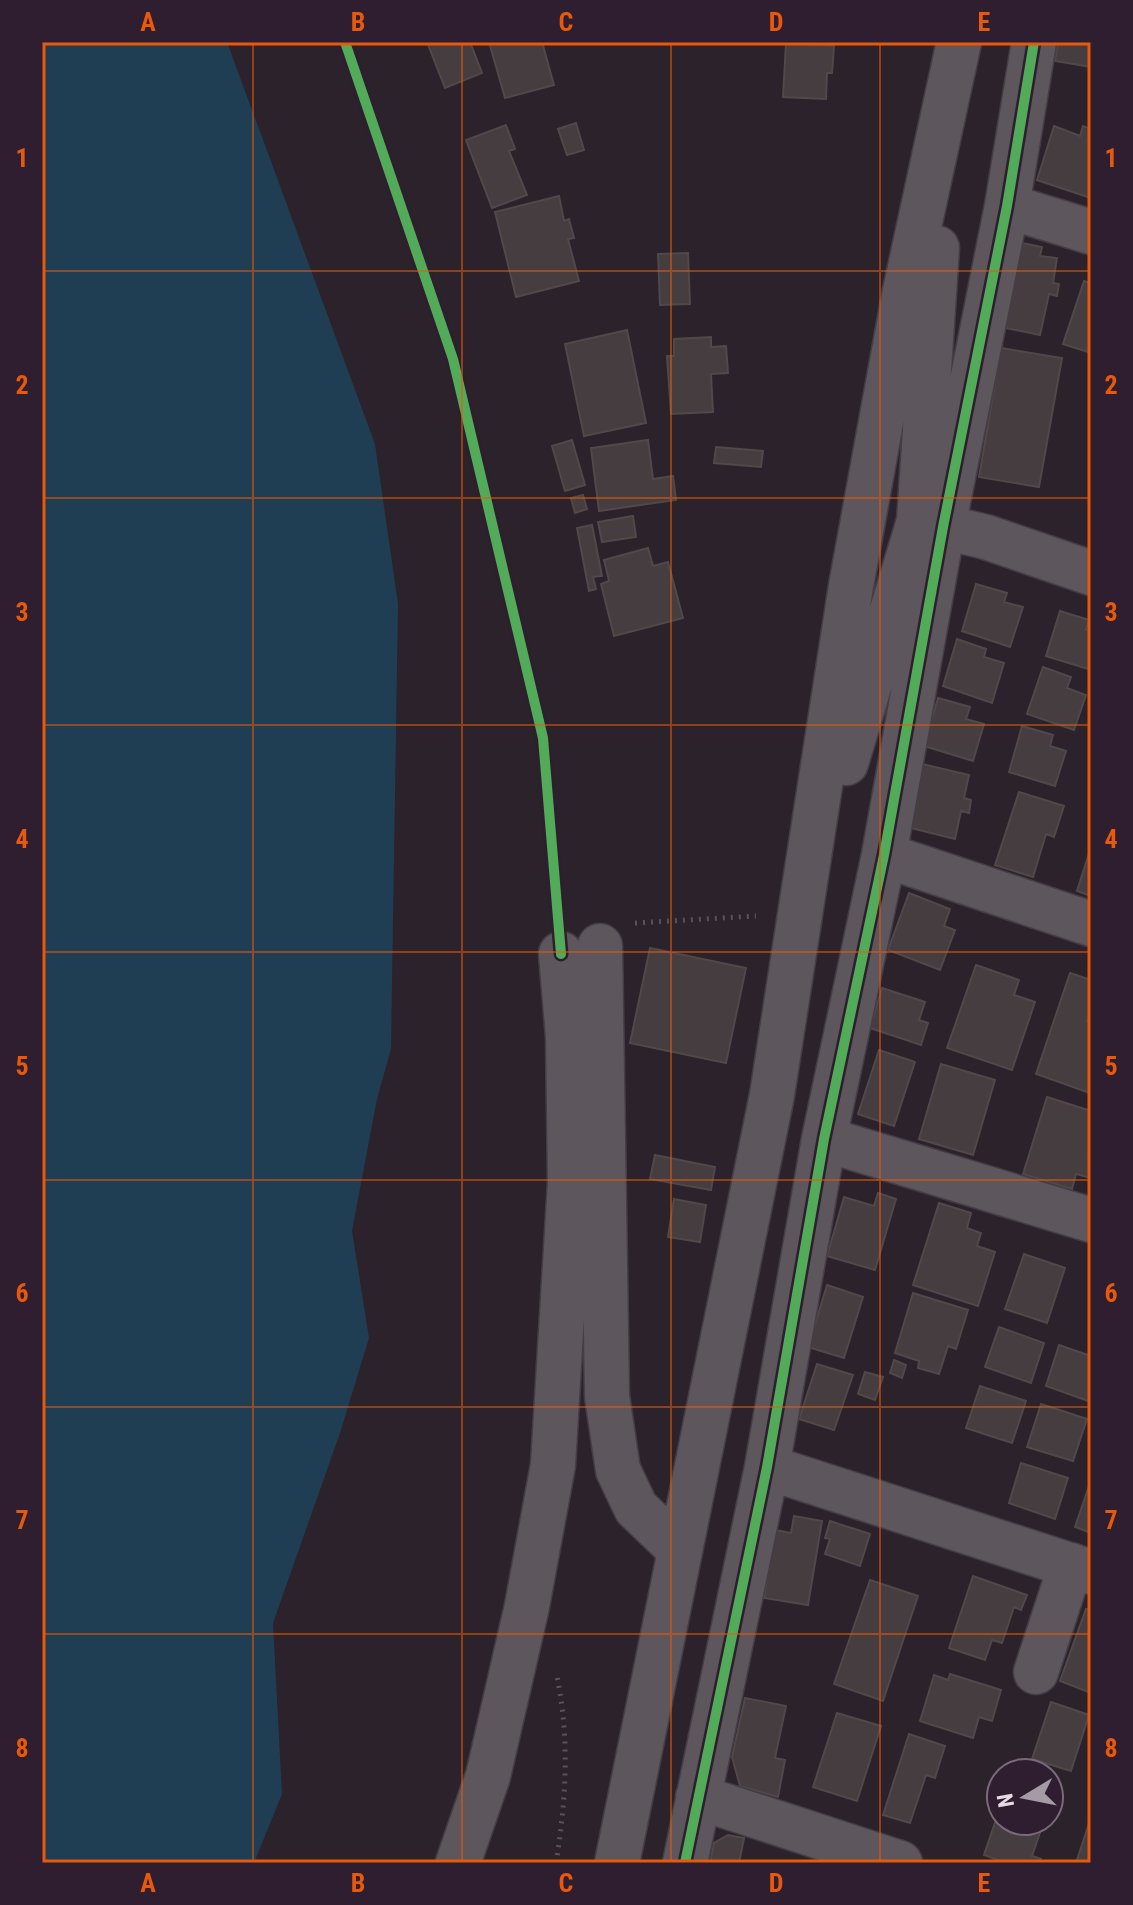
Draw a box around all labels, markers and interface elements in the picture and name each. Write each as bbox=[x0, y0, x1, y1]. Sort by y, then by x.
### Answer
text: A bbox=[140, 7, 156, 37]
text: B bbox=[351, 7, 365, 37]
text: C bbox=[559, 7, 574, 37]
text: D bbox=[769, 7, 783, 37]
text: E bbox=[978, 7, 991, 37]
text: 1 bbox=[15, 143, 29, 173]
text: 1 bbox=[1104, 143, 1118, 173]
text: 2 bbox=[15, 370, 29, 400]
text: 2 bbox=[1104, 370, 1118, 400]
text: 3 bbox=[15, 597, 29, 627]
text: 3 bbox=[1104, 597, 1118, 627]
text: 4 bbox=[15, 824, 29, 854]
text: 4 bbox=[1104, 824, 1118, 854]
text: 5 bbox=[15, 1051, 29, 1081]
text: 5 bbox=[1104, 1051, 1118, 1081]
text: 6 bbox=[15, 1278, 29, 1308]
text: 6 bbox=[1104, 1278, 1118, 1308]
text: 7 bbox=[15, 1505, 29, 1535]
text: 7 bbox=[1104, 1505, 1118, 1535]
text: 8 bbox=[15, 1733, 29, 1763]
text: 8 bbox=[1104, 1733, 1118, 1763]
north arrow bbox=[985, 1757, 1065, 1837]
text: N bbox=[992, 1792, 1019, 1809]
text: A bbox=[140, 1868, 156, 1898]
text: B bbox=[351, 1868, 365, 1898]
text: C bbox=[559, 1868, 574, 1898]
text: D bbox=[769, 1868, 783, 1898]
text: E bbox=[978, 1868, 991, 1898]

